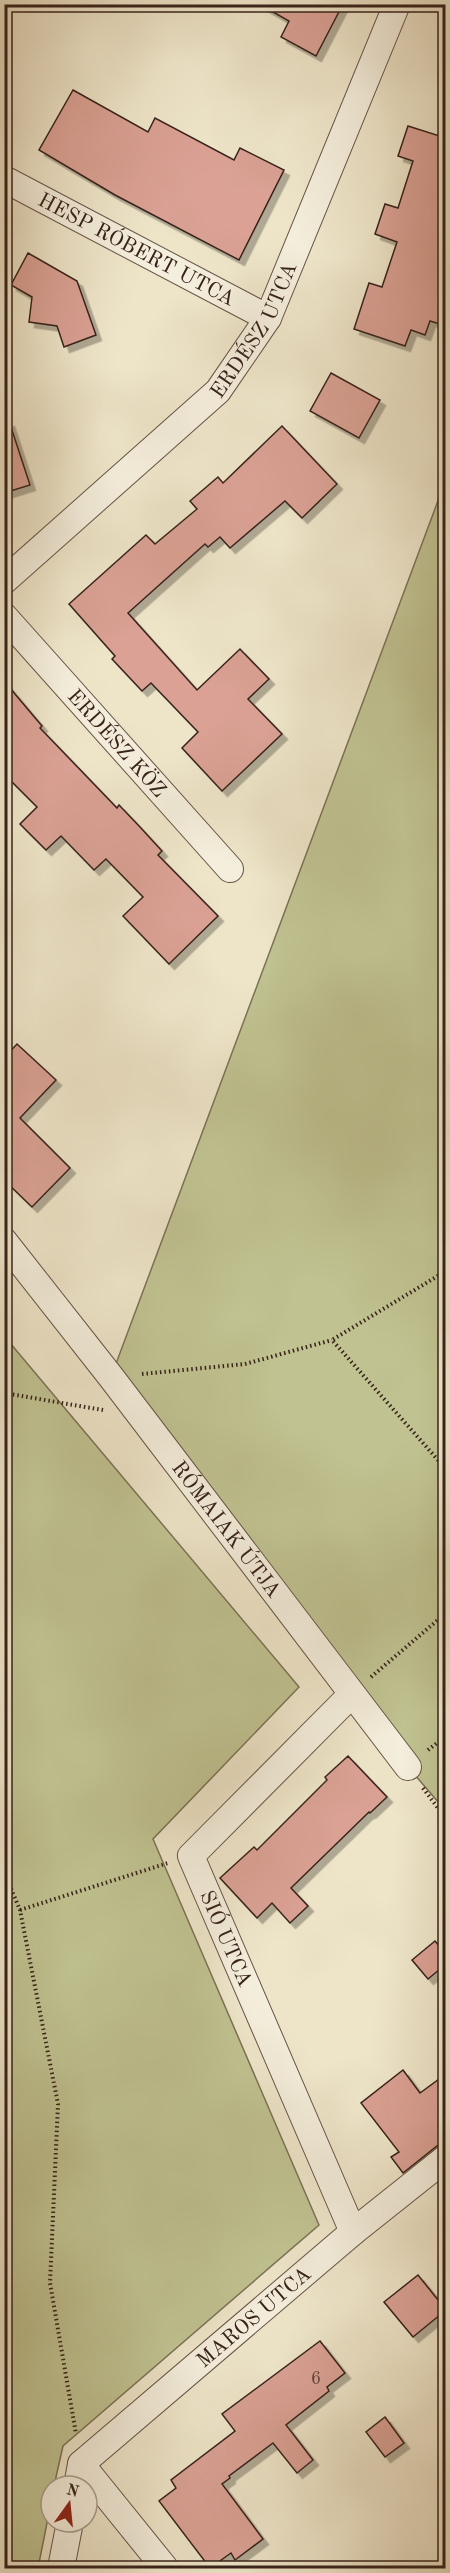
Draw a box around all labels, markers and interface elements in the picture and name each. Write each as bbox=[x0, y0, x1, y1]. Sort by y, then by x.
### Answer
street label: HESP RÓBERT UTCA bbox=[34, 190, 238, 311]
street label: ERDÉSZ UTCA bbox=[207, 260, 302, 403]
street label: ERDÉSZ KÖZ bbox=[63, 686, 169, 802]
street label: RÓMAIAK ÚTJA bbox=[167, 1458, 284, 1602]
street label: SIÓ UTCA bbox=[195, 1888, 255, 1990]
street label: MAROS UTCA bbox=[193, 2264, 316, 2372]
house number: 6 bbox=[311, 2370, 321, 2388]
north arrow bbox=[39, 2474, 99, 2534]
text: N bbox=[64, 2482, 81, 2501]

